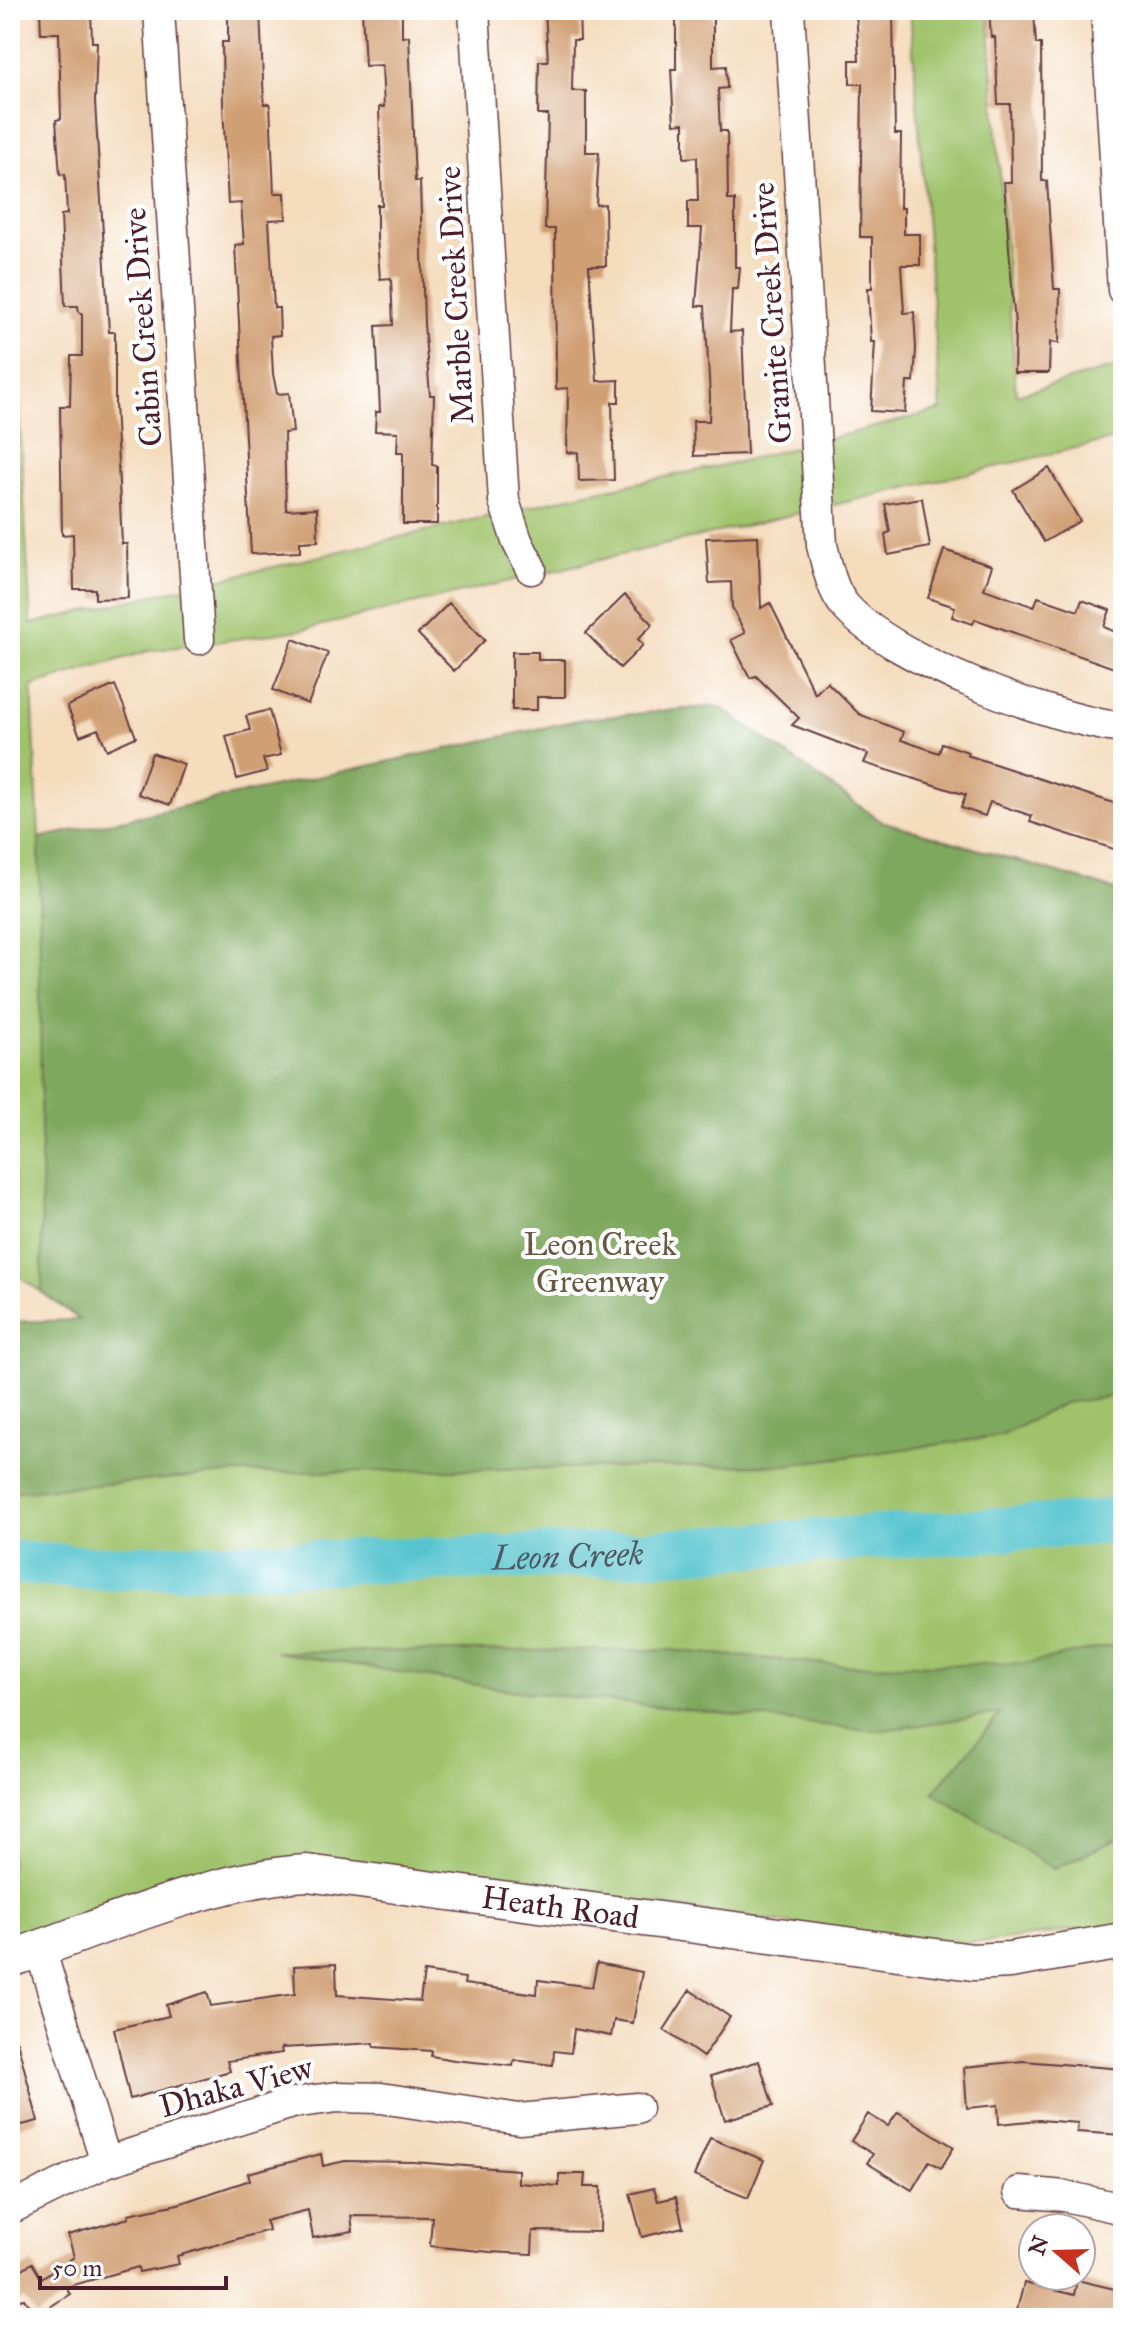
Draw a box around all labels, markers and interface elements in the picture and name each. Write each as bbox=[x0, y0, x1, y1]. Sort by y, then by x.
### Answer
street label: Marble Creek Drive bbox=[430, 165, 482, 425]
street label: Granite Creek Drive bbox=[743, 181, 801, 445]
street label: Cabin Creek Drive bbox=[115, 206, 171, 448]
park label: Leon Creek Greenway bbox=[524, 1225, 676, 1301]
water label: Leon Creek bbox=[489, 1532, 645, 1578]
street label: Heath Road bbox=[479, 1877, 642, 1937]
street label: Dhaka View bbox=[155, 2048, 318, 2126]
north arrow bbox=[1017, 2212, 1097, 2292]
text: N bbox=[1023, 2232, 1055, 2259]
scale bar bbox=[40, 2240, 226, 2290]
text: 50 m bbox=[52, 2253, 102, 2283]

